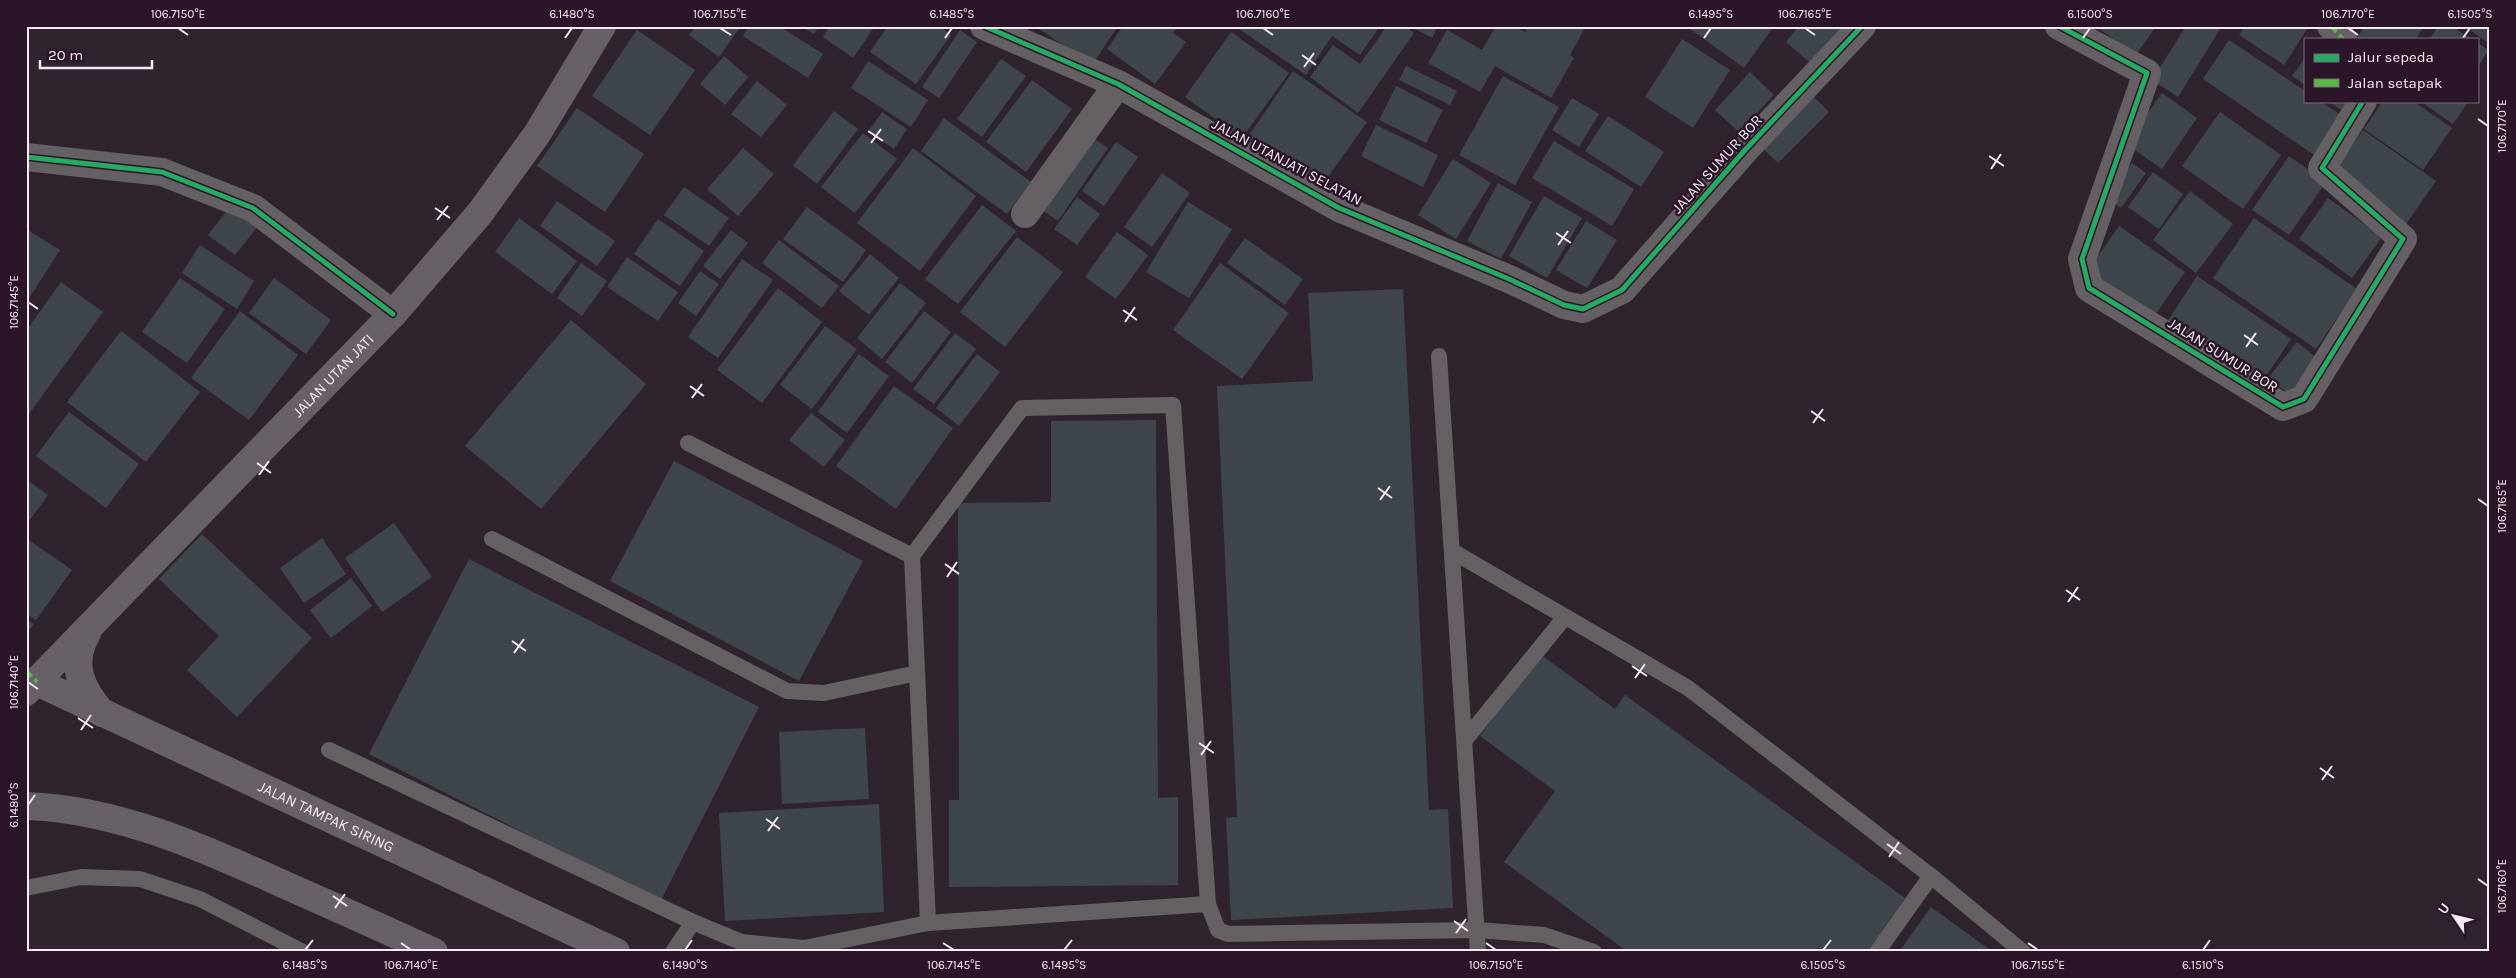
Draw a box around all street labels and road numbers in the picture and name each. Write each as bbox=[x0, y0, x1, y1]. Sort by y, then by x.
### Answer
street label: JALAN SUMUR BOR bbox=[1668, 111, 1766, 217]
street label: JALAN UTANJATI SELATAN bbox=[1209, 115, 1365, 209]
street label: JALAN SUMUR BOR bbox=[2165, 314, 2281, 396]
street label: JALAN UTAN JATI bbox=[289, 330, 378, 421]
street label: JALAN TAMPAK SIRING bbox=[255, 777, 397, 856]

